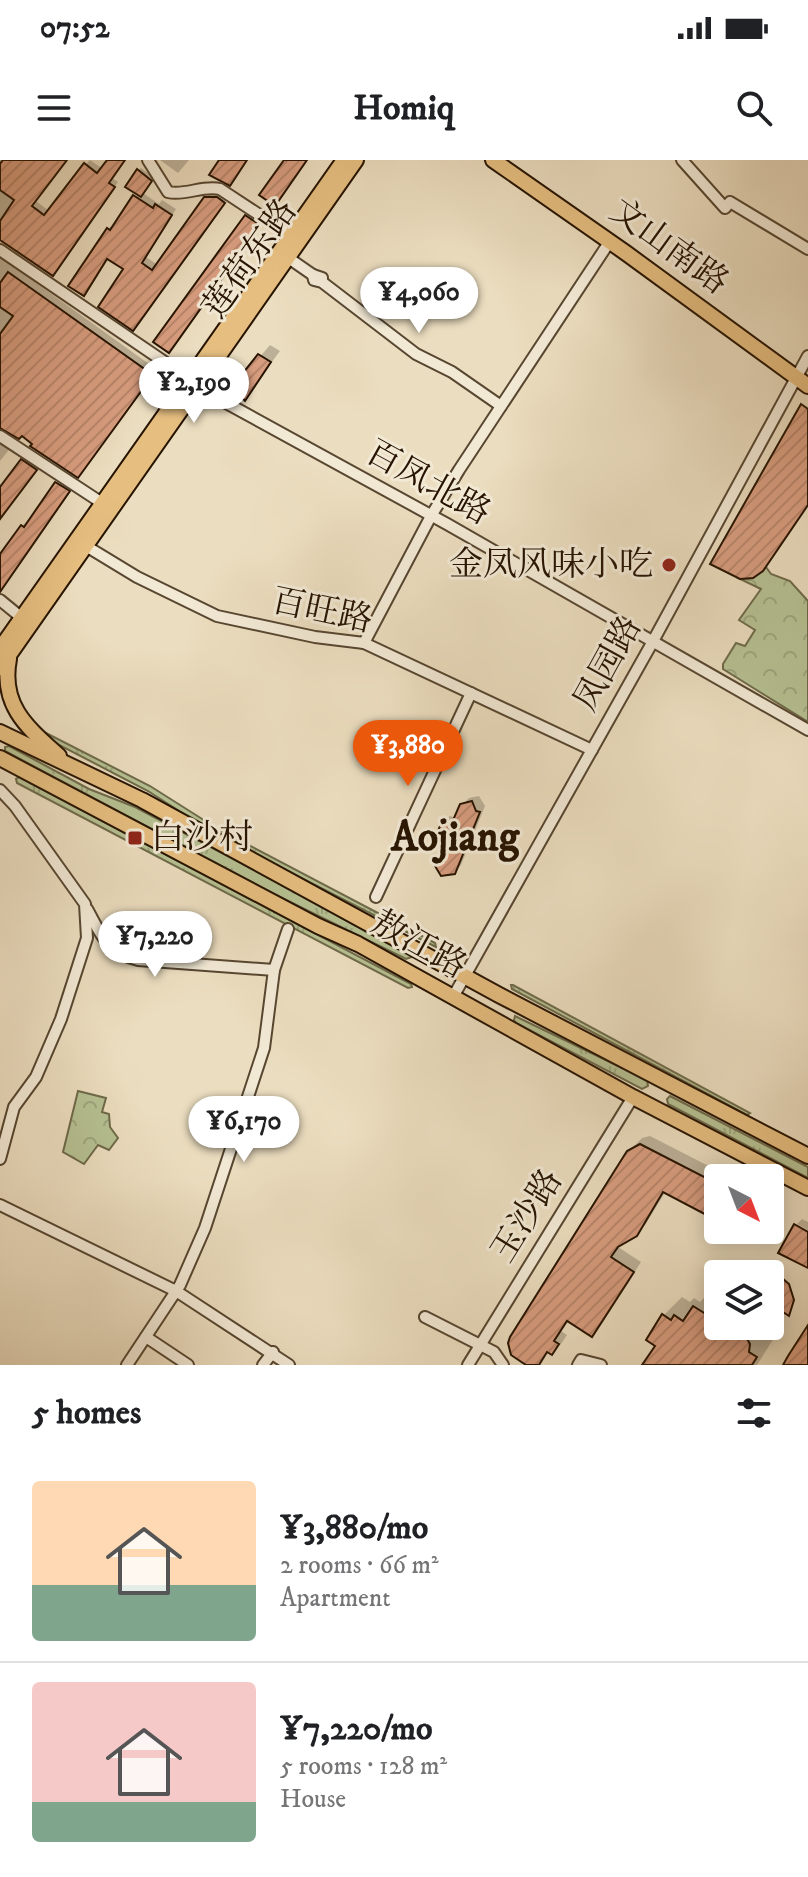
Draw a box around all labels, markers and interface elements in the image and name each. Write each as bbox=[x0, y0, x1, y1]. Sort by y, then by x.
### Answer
text: 07:52 bbox=[40, 10, 109, 47]
icon: menu bbox=[32, 86, 76, 130]
text: Homiq bbox=[353, 86, 455, 131]
icon: search bbox=[732, 86, 776, 130]
street label: 文山南路 bbox=[602, 190, 736, 304]
street label: 莲荷东路 bbox=[194, 191, 306, 327]
pin: ¥4,060 bbox=[354, 267, 484, 335]
text: ¥4,060 bbox=[378, 276, 460, 309]
pin: ¥2,190 bbox=[129, 357, 259, 425]
text: ¥2,190 bbox=[157, 366, 231, 399]
street label: 百凤北路 bbox=[358, 432, 498, 534]
place label: 金凤风味小吃 bbox=[449, 544, 653, 586]
marker: 金凤风味小吃 bbox=[660, 556, 678, 574]
street label: 百旺路 bbox=[268, 580, 376, 642]
street label: 凤园路 bbox=[565, 609, 651, 719]
pin: ¥3,880 bbox=[343, 720, 473, 788]
text: ¥3,880 bbox=[371, 729, 445, 762]
district label: Aojiang bbox=[390, 812, 521, 864]
place label: 白沙村 bbox=[151, 817, 253, 859]
marker: 白沙村 bbox=[126, 829, 144, 847]
street label: 敖江路 bbox=[364, 902, 474, 988]
pin: ¥7,220 bbox=[90, 911, 220, 979]
text: ¥7,220 bbox=[116, 920, 194, 953]
pin: ¥6,170 bbox=[179, 1096, 309, 1164]
text: ¥6,170 bbox=[206, 1105, 282, 1138]
street label: 玉沙路 bbox=[482, 1162, 572, 1270]
north arrow bbox=[704, 1164, 784, 1244]
map controls bbox=[704, 1164, 784, 1340]
button: layers bbox=[704, 1260, 784, 1340]
icon: filters bbox=[732, 1391, 776, 1435]
text: 5 homes bbox=[32, 1392, 141, 1434]
text: ¥3,880/mo bbox=[280, 1507, 428, 1549]
icon: home bbox=[96, 1513, 192, 1609]
text: 2 rooms · 66 m² bbox=[280, 1549, 439, 1582]
text: Apartment bbox=[280, 1582, 391, 1615]
text: ¥7,220/mo bbox=[280, 1708, 433, 1750]
icon: home bbox=[96, 1714, 192, 1810]
text: 5 rooms · 128 m² bbox=[280, 1750, 447, 1783]
text: House bbox=[280, 1783, 346, 1816]

